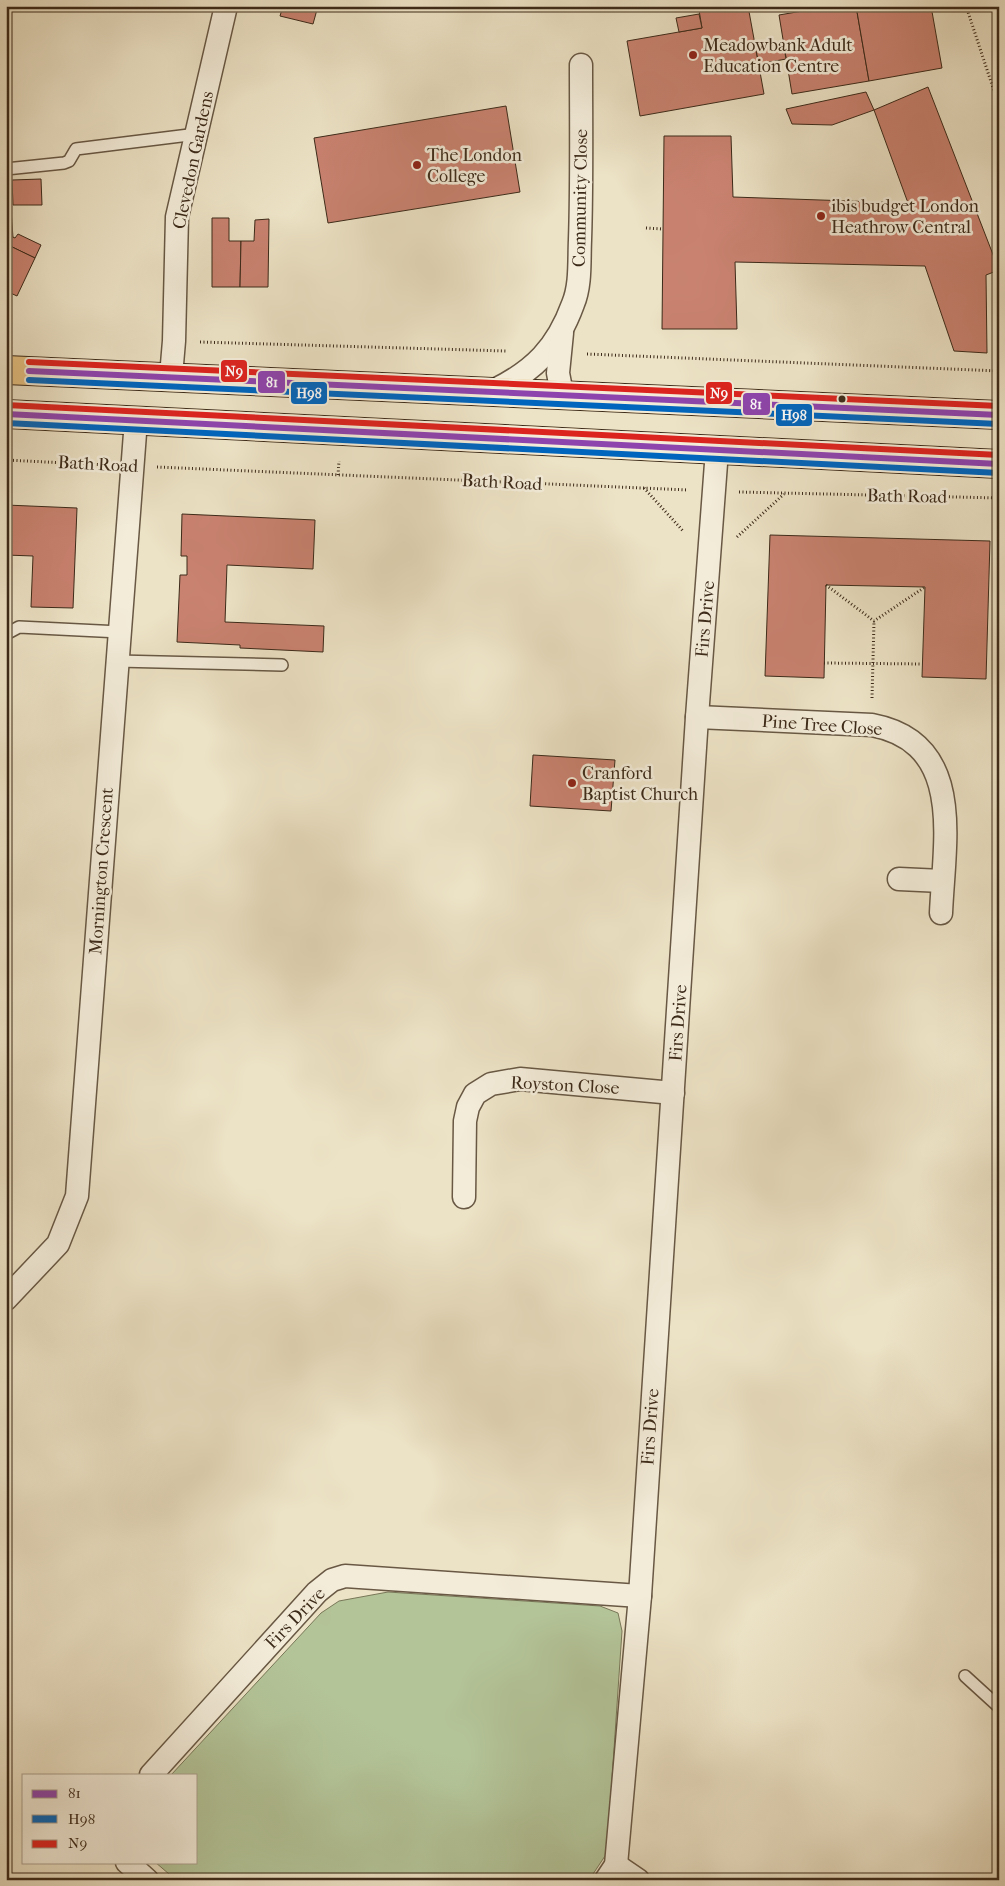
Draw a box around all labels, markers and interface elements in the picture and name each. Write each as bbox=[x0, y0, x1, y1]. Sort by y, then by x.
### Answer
place label: Meadowbank Adult Education Centre bbox=[703, 35, 853, 77]
marker: Meadowbank Adult Education Centre bbox=[687, 49, 699, 61]
street label: Clevedon Gardens bbox=[169, 89, 218, 231]
street label: Community Close bbox=[569, 129, 592, 267]
place label: The London College bbox=[427, 145, 522, 187]
marker: The London College bbox=[411, 159, 423, 171]
place label: ibis budget London Heathrow Central bbox=[831, 196, 979, 238]
marker: ibis budget London Heathrow Central bbox=[815, 210, 827, 222]
line badge: N9 bbox=[220, 359, 248, 383]
text: N9 bbox=[225, 363, 243, 380]
line badge: 81 bbox=[257, 370, 286, 394]
text: 81 bbox=[266, 374, 278, 391]
line badge: H98 bbox=[290, 381, 328, 405]
line badge: N9 bbox=[705, 381, 733, 405]
text: H98 bbox=[296, 385, 322, 402]
text: N9 bbox=[710, 385, 728, 402]
line badge: 81 bbox=[742, 392, 771, 416]
unlabelled marker bbox=[837, 394, 847, 404]
text: 81 bbox=[750, 396, 762, 413]
line badge: H98 bbox=[775, 403, 813, 427]
text: H98 bbox=[781, 407, 807, 424]
street label: Bath Road bbox=[57, 452, 139, 477]
street label: Bath Road bbox=[461, 470, 543, 495]
street label: Bath Road bbox=[867, 485, 948, 508]
street label: Firs Drive bbox=[692, 580, 719, 658]
street label: Pine Tree Close bbox=[761, 711, 883, 740]
place label: Cranford Baptist Church bbox=[582, 763, 698, 805]
marker: Cranford Baptist Church bbox=[566, 777, 578, 789]
street label: Mornington Crescent bbox=[85, 786, 118, 955]
street label: Firs Drive bbox=[665, 984, 692, 1062]
street label: Royston Close bbox=[510, 1072, 620, 1099]
street label: Firs Drive bbox=[637, 1388, 664, 1466]
street label: Firs Drive bbox=[261, 1583, 330, 1653]
legend bbox=[22, 1774, 198, 1864]
text: 81 bbox=[68, 1784, 81, 1802]
text: H98 bbox=[68, 1810, 95, 1828]
text: N9 bbox=[68, 1834, 87, 1852]

